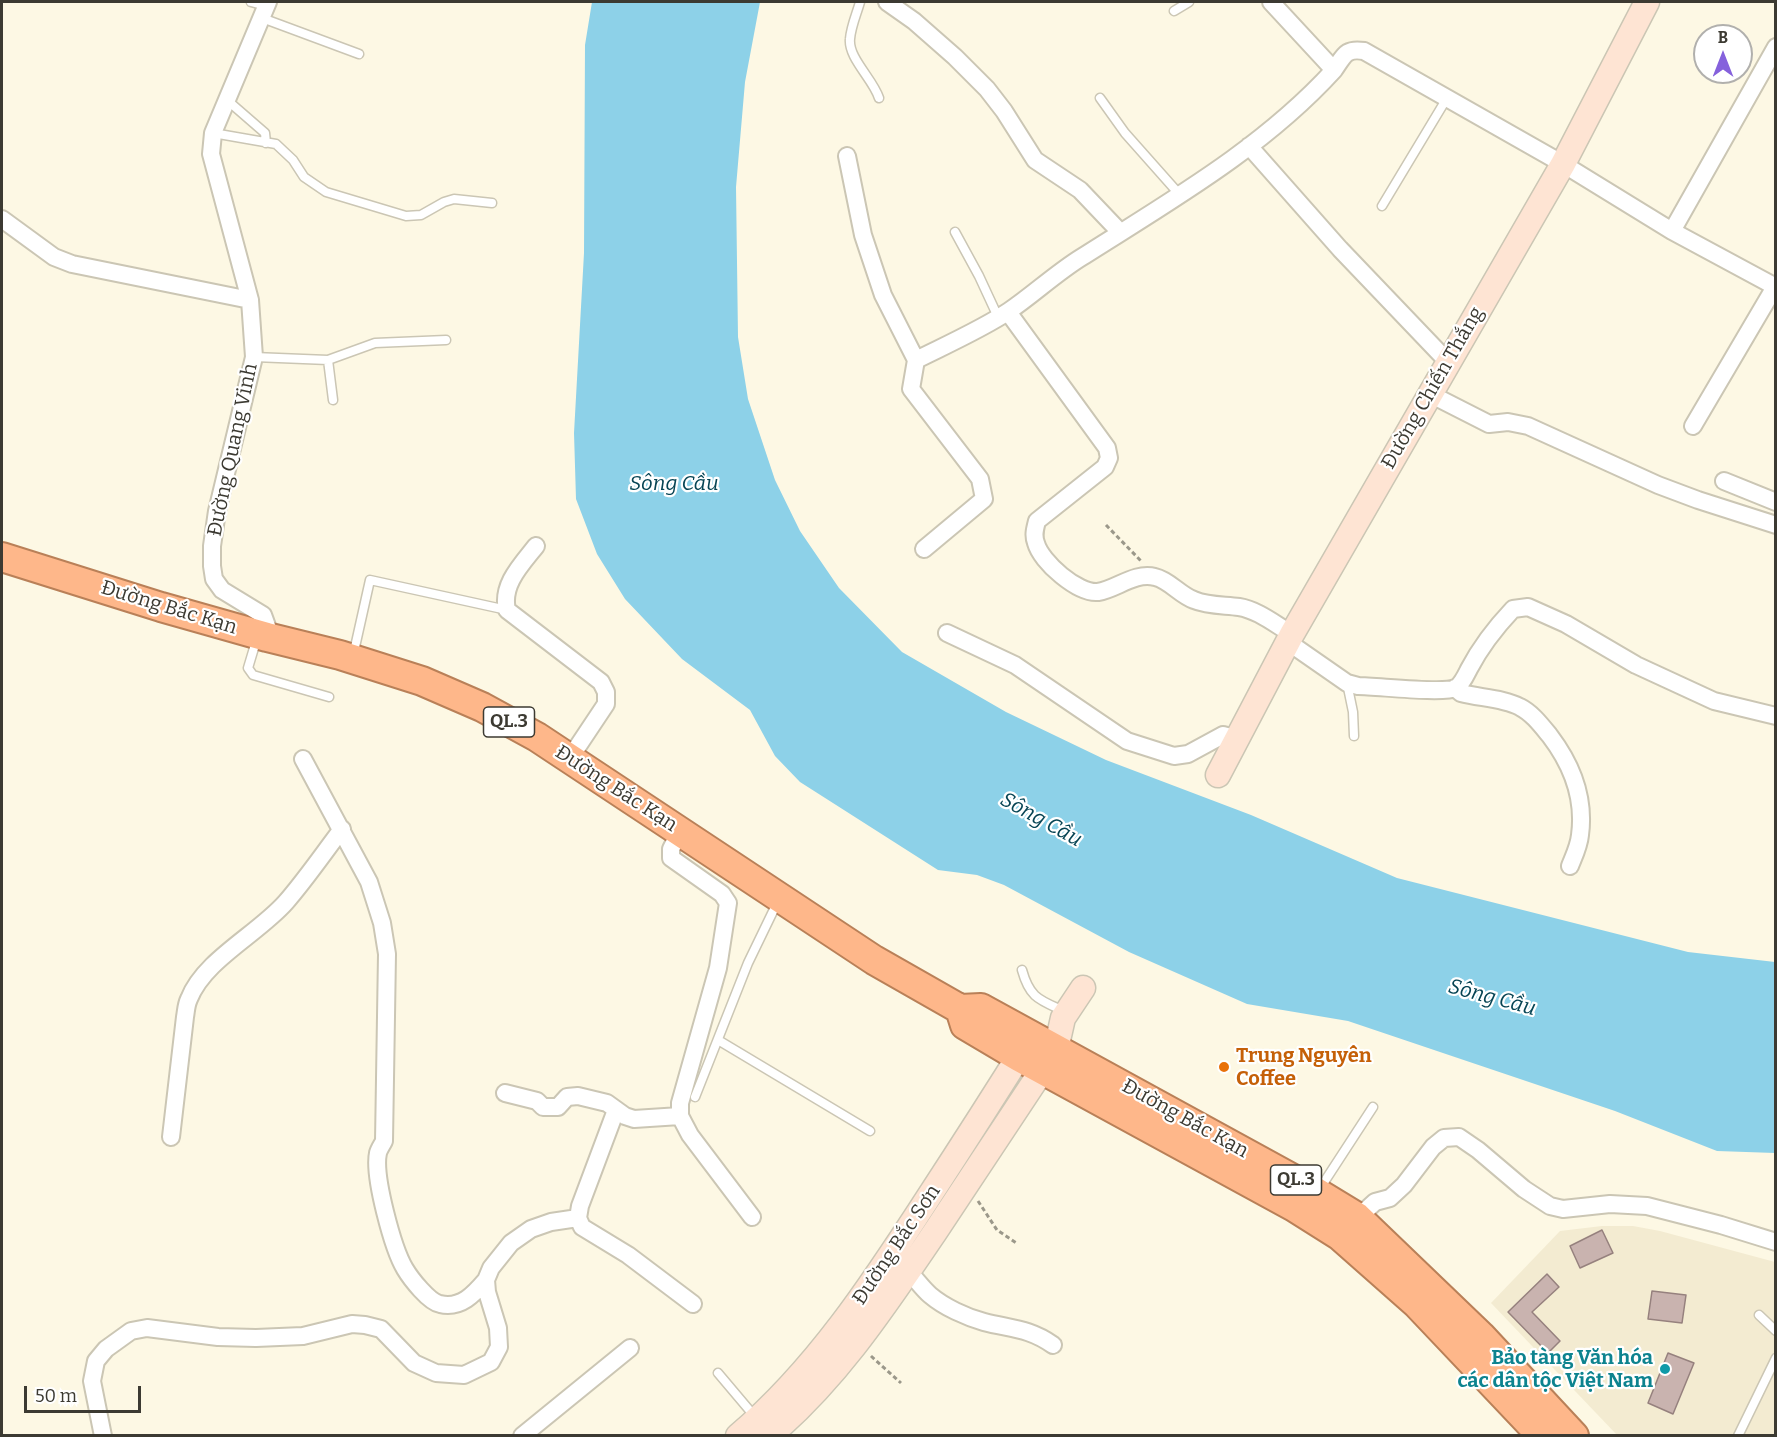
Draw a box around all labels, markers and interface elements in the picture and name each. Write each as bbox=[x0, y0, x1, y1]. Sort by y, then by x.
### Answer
north arrow bbox=[1693, 24, 1753, 84]
text: B bbox=[1718, 28, 1728, 47]
street label: Đường Chiến Thắng bbox=[1377, 303, 1489, 473]
street label: Đường Quang Vinh bbox=[203, 361, 263, 539]
water label: Sông Cầu bbox=[629, 471, 719, 497]
street label: Đường Bắc Kạn bbox=[98, 576, 240, 640]
road number: QL.3 bbox=[484, 707, 534, 737]
street label: Đường Bắc Kạn bbox=[550, 741, 682, 837]
water label: Sông Cầu bbox=[996, 787, 1086, 853]
water label: Sông Cầu bbox=[1445, 974, 1539, 1022]
place label: Trung Nguyên Coffee bbox=[1236, 1044, 1372, 1091]
marker: Trung Nguyên Coffee bbox=[1217, 1060, 1231, 1074]
street label: Đường Bắc Kạn bbox=[1118, 1074, 1252, 1164]
road number: QL.3 bbox=[1270, 1165, 1322, 1195]
street label: Đường Bắc Sơn bbox=[848, 1180, 946, 1310]
place label: Bảo tàng Văn hóa các dân tộc Việt Nam bbox=[1457, 1346, 1653, 1393]
marker: Bảo tàng Văn hóa các dân tộc Việt Nam bbox=[1658, 1362, 1672, 1376]
scale bar bbox=[27, 1374, 144, 1412]
text: 50 m bbox=[35, 1385, 77, 1407]

